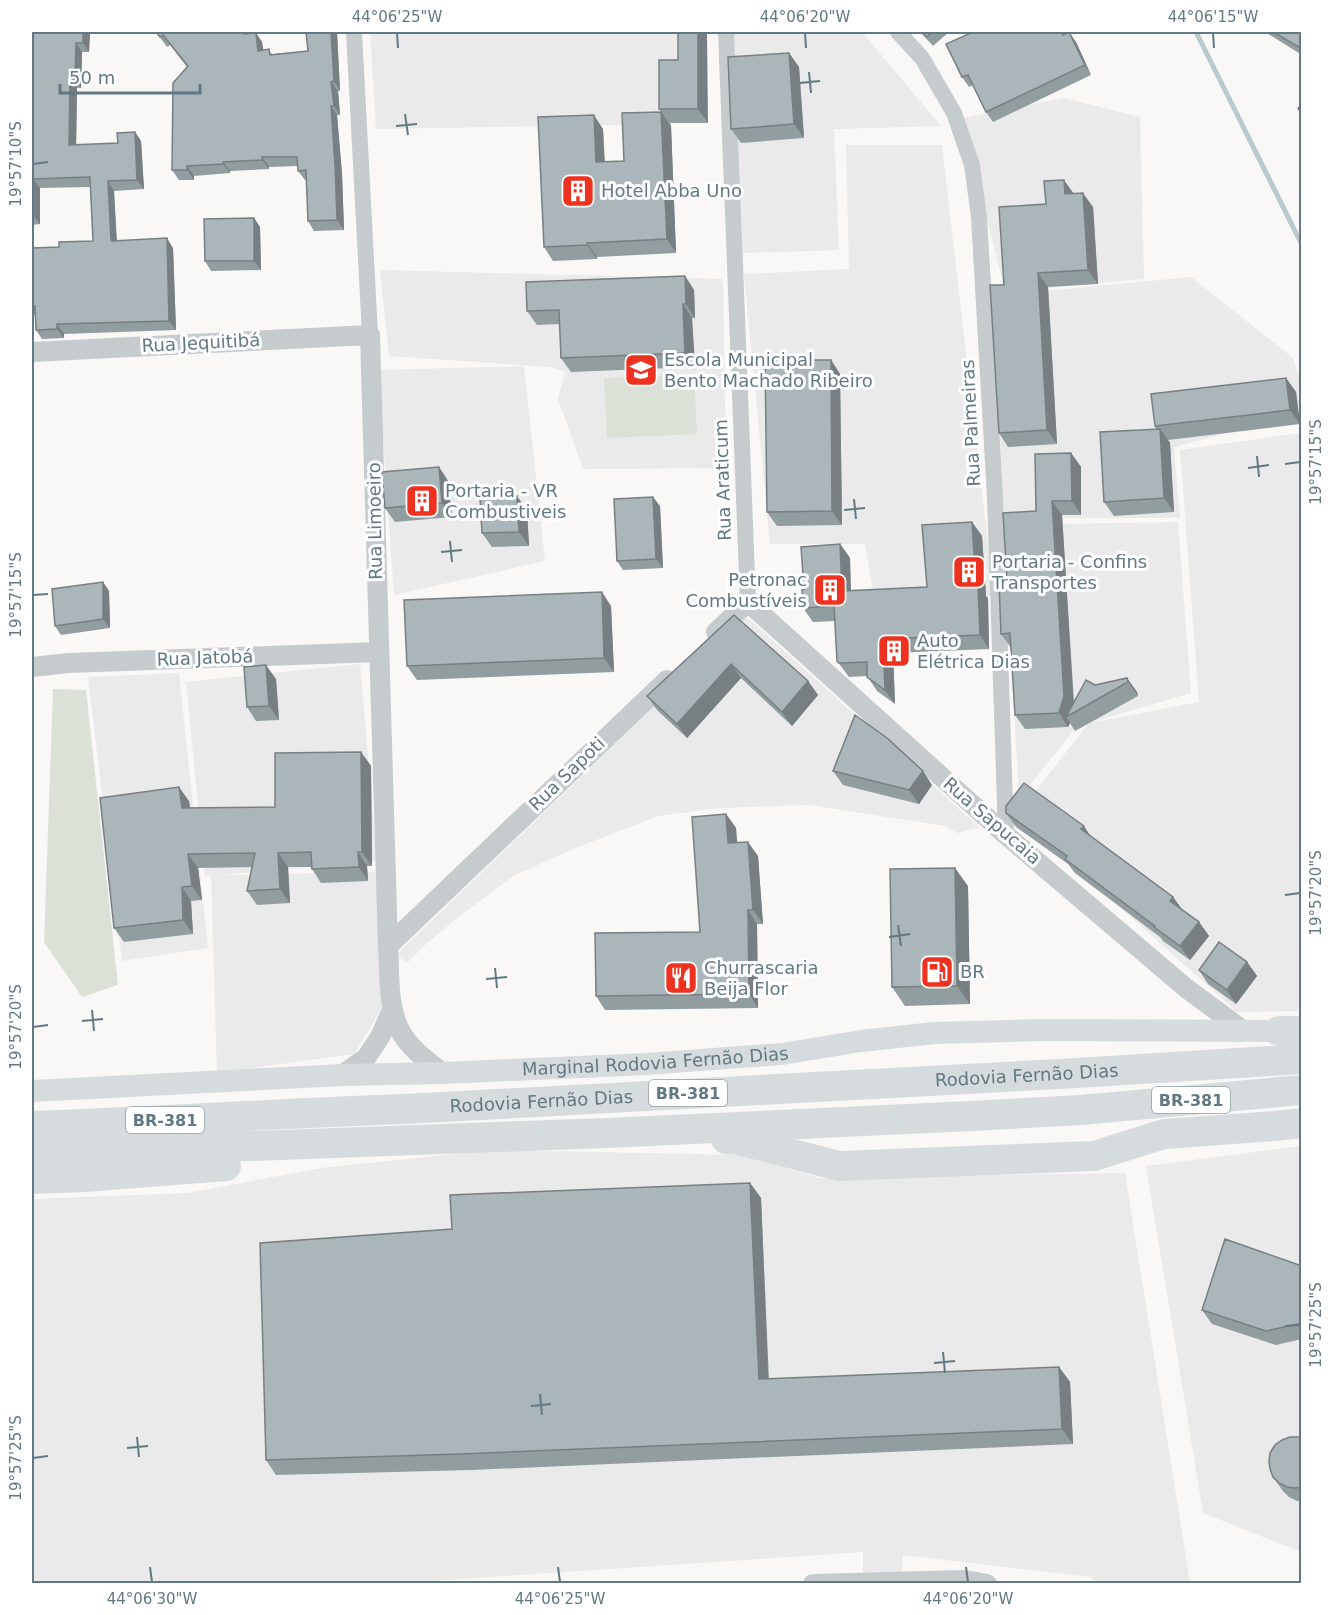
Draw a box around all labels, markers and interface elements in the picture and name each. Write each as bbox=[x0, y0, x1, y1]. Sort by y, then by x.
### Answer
text: 44°06'25"W bbox=[352, 8, 442, 26]
text: 44°06'20"W bbox=[760, 8, 850, 26]
text: 44°06'15"W bbox=[1168, 8, 1258, 26]
scale bar bbox=[60, 57, 200, 95]
text: 50 m bbox=[69, 67, 115, 88]
text: 19°57'10"S bbox=[7, 121, 25, 207]
building icon: Hotel Abba Uno bbox=[560, 173, 596, 209]
place label: Hotel Abba Uno bbox=[601, 180, 742, 201]
street label: Rua Jequitibá bbox=[141, 329, 261, 356]
place label: Escola Municipal Bento Machado Ribeiro bbox=[664, 349, 873, 391]
school or university icon: Escola Municipal Bento Machado Ribeiro bbox=[623, 352, 659, 388]
street label: Rua Palmeiras bbox=[957, 359, 984, 487]
street label: Rua Araticum bbox=[710, 419, 735, 541]
text: 19°57'15"S bbox=[1307, 419, 1325, 505]
street label: Rua Limoeiro bbox=[363, 462, 386, 580]
place label: Portaria - VR Combustiveis bbox=[445, 480, 567, 522]
building icon: Portaria - VR Combustiveis bbox=[404, 483, 440, 519]
place label: Portaria - Confins Transportes bbox=[991, 551, 1147, 593]
text: 19°57'15"S bbox=[7, 552, 25, 638]
building icon: Portaria - Confins Transportes bbox=[951, 554, 987, 590]
place label: Petronac Combustíveis bbox=[686, 569, 807, 611]
building icon: Petronac Combustíveis bbox=[812, 572, 848, 608]
place label: Auto Elétrica Dias bbox=[917, 630, 1030, 672]
building icon: Auto Elétrica Dias bbox=[876, 633, 912, 669]
street label: Rua Jatobá bbox=[156, 645, 254, 670]
street label: Rua Sapoti bbox=[525, 732, 609, 815]
street label: Rua Sapucaia bbox=[939, 773, 1045, 869]
text: 19°57'20"S bbox=[1307, 850, 1325, 936]
fuel station icon: BR bbox=[919, 954, 955, 990]
place label: Churrascaria Beija Flor bbox=[704, 957, 819, 999]
restaurant icon: Churrascaria Beija Flor bbox=[663, 960, 699, 996]
place label: BR bbox=[960, 961, 985, 982]
text: 19°57'20"S bbox=[7, 984, 25, 1070]
street label: Marginal Rodovia Fernão Dias bbox=[522, 1042, 790, 1080]
street label: Rodovia Fernão Dias bbox=[934, 1059, 1119, 1091]
road number: BR-381 bbox=[649, 1080, 727, 1106]
street label: Rodovia Fernão Dias bbox=[449, 1086, 634, 1117]
road number: BR-381 bbox=[1152, 1087, 1230, 1113]
road number: BR-381 bbox=[126, 1107, 204, 1133]
text: 19°57'25"S bbox=[1307, 1282, 1325, 1368]
text: 19°57'25"S bbox=[7, 1415, 25, 1501]
text: 44°06'30"W bbox=[107, 1590, 197, 1608]
text: 44°06'25"W bbox=[515, 1590, 605, 1608]
text: 44°06'20"W bbox=[923, 1590, 1013, 1608]

